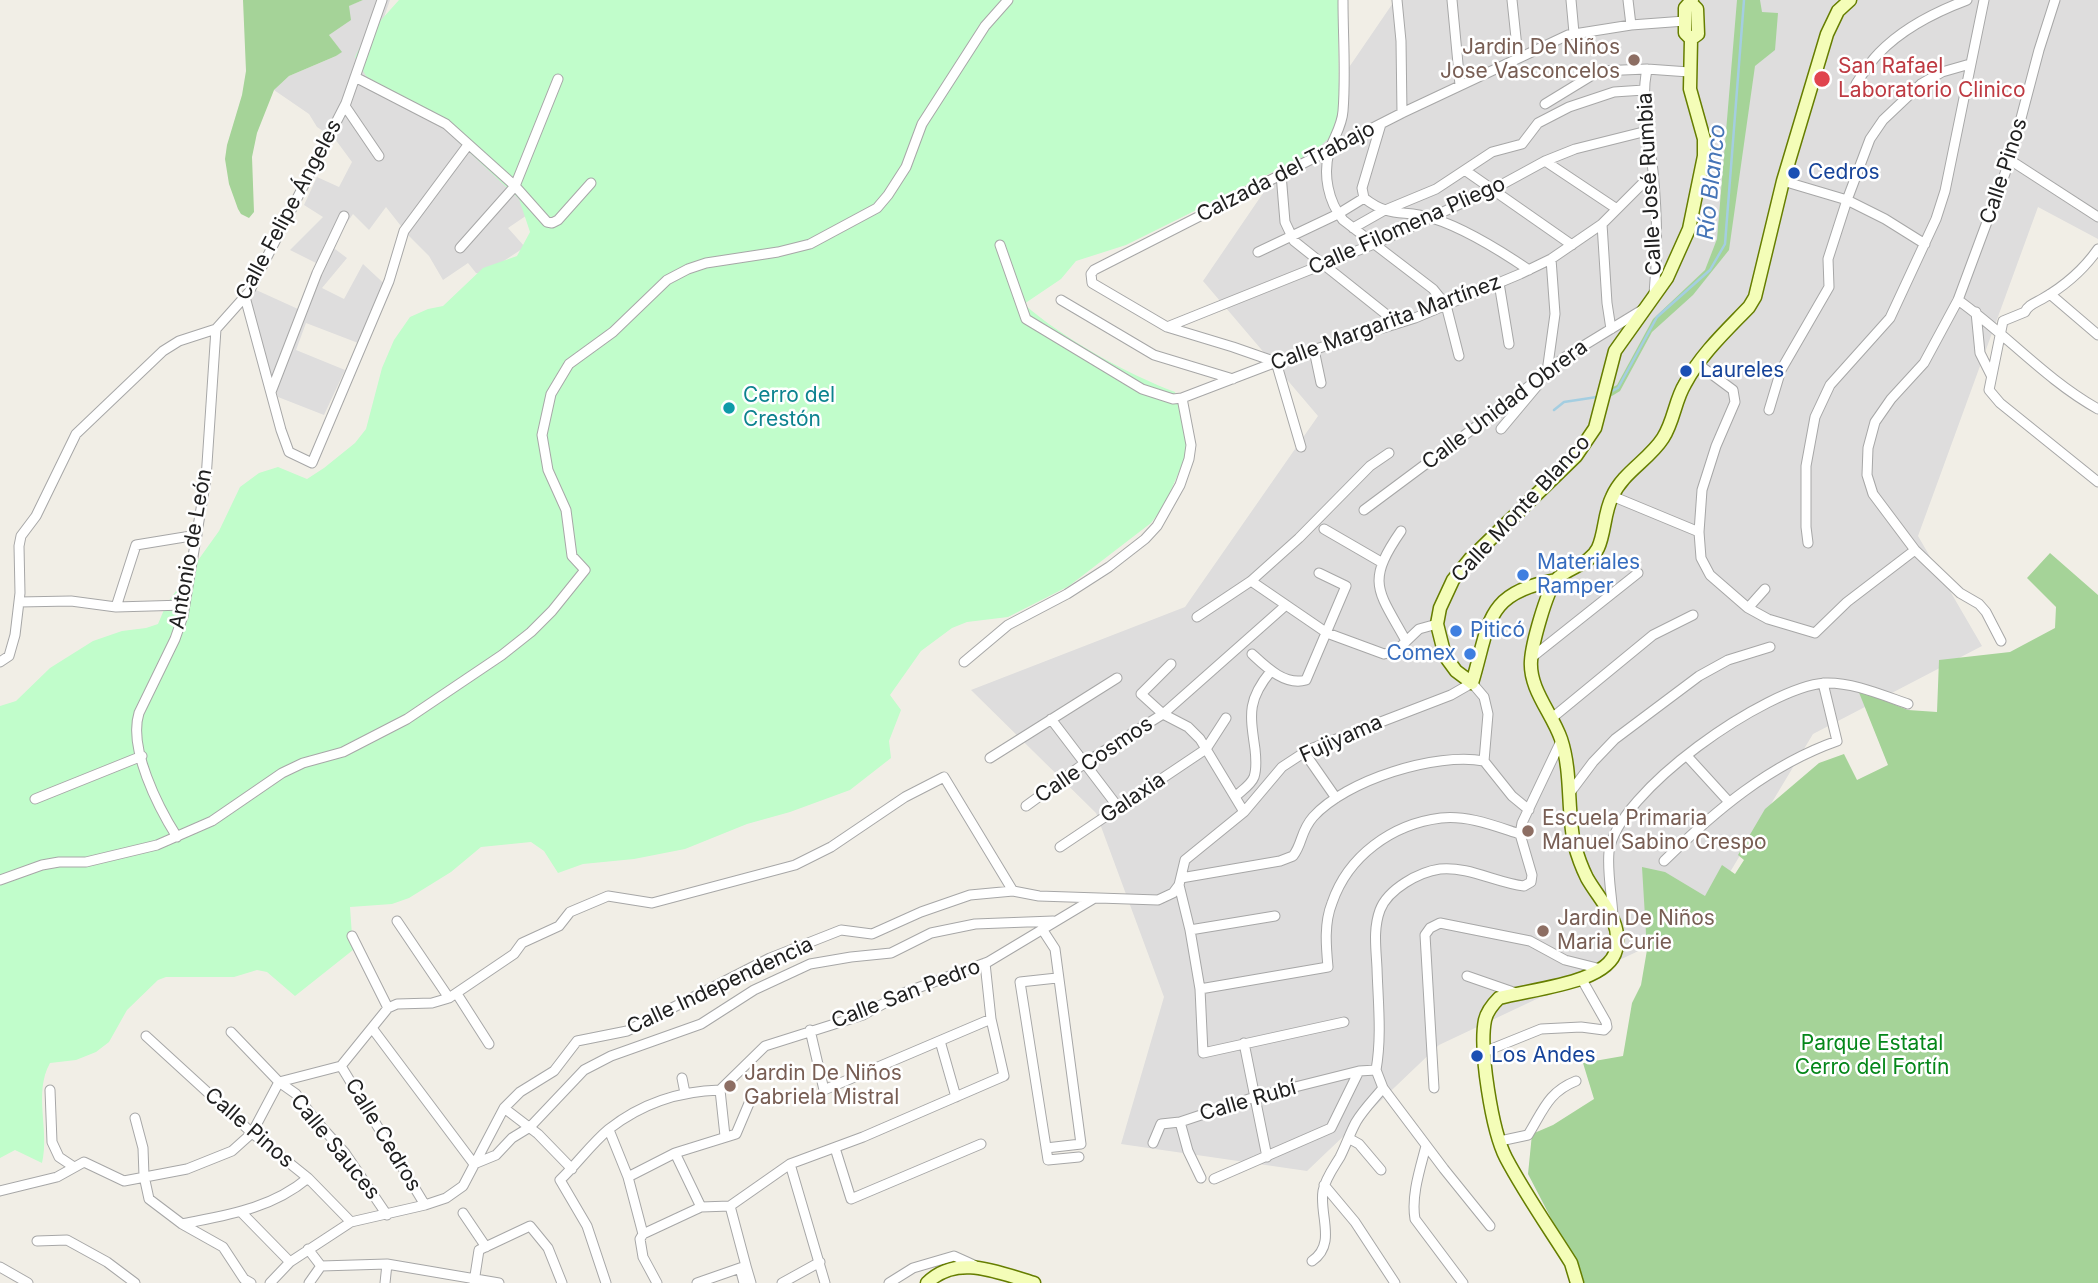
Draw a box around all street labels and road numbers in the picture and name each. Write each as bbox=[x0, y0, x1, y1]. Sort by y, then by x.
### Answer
street label: Calle José Rumbia bbox=[1633, 92, 1667, 276]
street label: Calle Felipe Ángeles bbox=[231, 115, 347, 305]
street label: Calle Pinos bbox=[1975, 115, 2033, 227]
street label: Calzada del Trabajo bbox=[1193, 116, 1379, 228]
street label: Calle Filomena Pliego bbox=[1305, 171, 1509, 281]
street label: Calle Margarita Martínez bbox=[1267, 270, 1505, 376]
street label: Calle Unidad Obrera bbox=[1417, 335, 1593, 475]
street label: Calle Monte Blanco bbox=[1446, 430, 1596, 588]
street label: Antonio de León bbox=[165, 467, 217, 631]
street label: Fujiyama bbox=[1296, 710, 1386, 768]
street label: Calle Cosmos bbox=[1030, 711, 1158, 809]
street label: Galaxia bbox=[1096, 767, 1170, 829]
street label: Calle Independencia bbox=[623, 932, 817, 1040]
street label: Calle San Pedro bbox=[828, 954, 984, 1034]
street label: Calle Cedros bbox=[339, 1074, 427, 1196]
street label: Calle Rubí bbox=[1197, 1075, 1299, 1127]
street label: Calle Pinos bbox=[199, 1082, 299, 1174]
street label: Calle Sauces bbox=[285, 1089, 385, 1205]

